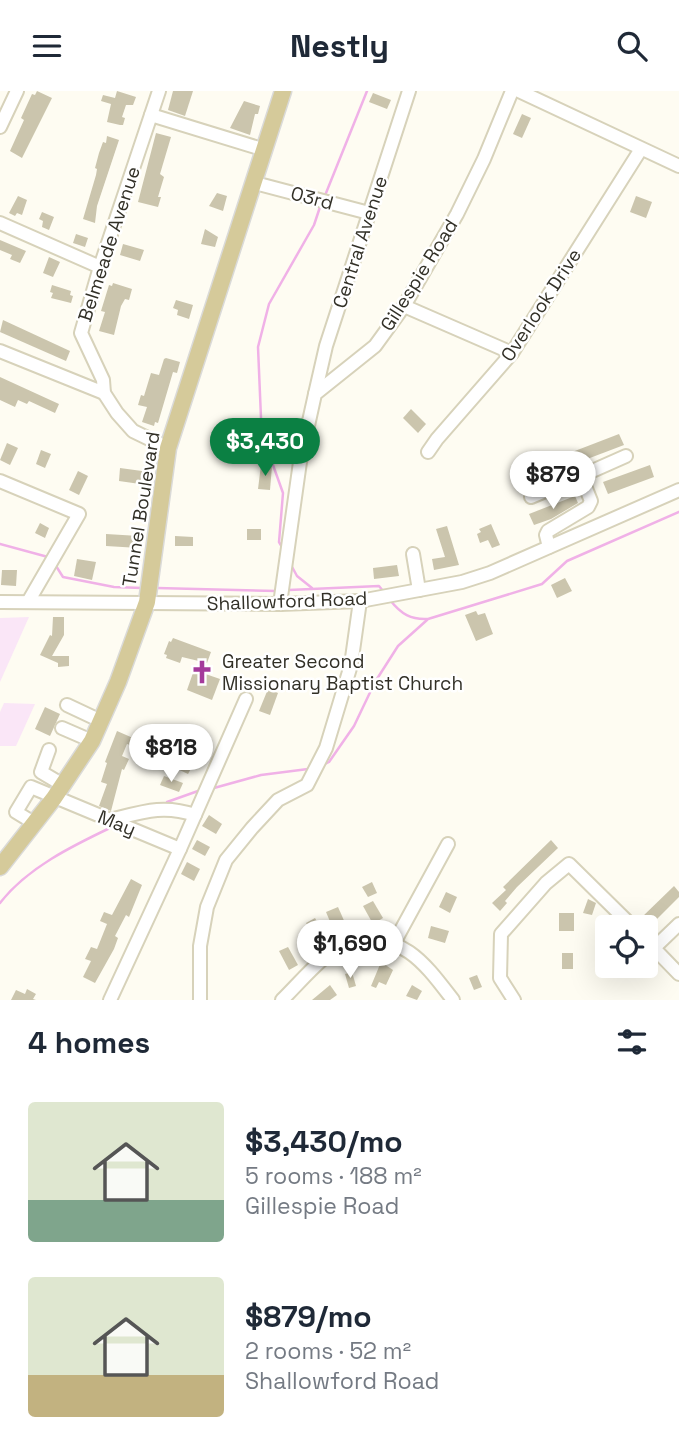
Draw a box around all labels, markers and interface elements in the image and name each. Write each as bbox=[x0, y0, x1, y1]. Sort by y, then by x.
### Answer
text: Nestly bbox=[290, 26, 389, 66]
icon: menu bbox=[28, 27, 66, 65]
icon: search bbox=[613, 27, 651, 65]
street label: Belmeade Avenue bbox=[72, 163, 146, 325]
street label: Central Avenue bbox=[327, 173, 393, 311]
street label: O3rd bbox=[288, 180, 336, 216]
street label: Gillespie Road bbox=[375, 214, 463, 336]
street label: Overlook Drive bbox=[495, 244, 587, 366]
pin: $3,430 bbox=[208, 419, 322, 478]
text: $3,430 bbox=[226, 426, 304, 456]
street label: Tunnel Boulevard bbox=[116, 430, 166, 588]
pin: $879 bbox=[512, 451, 594, 511]
text: $879 bbox=[526, 459, 580, 489]
street label: Shallowford Road bbox=[206, 586, 368, 616]
place label: Greater Second Missionary Baptist Church bbox=[222, 649, 463, 696]
church icon: Greater Second Missionary Baptist Church bbox=[188, 658, 216, 686]
pin: $818 bbox=[130, 725, 212, 784]
text: $818 bbox=[145, 732, 197, 762]
street label: May bbox=[94, 804, 140, 842]
map controls bbox=[595, 915, 658, 978]
button: locate bbox=[595, 915, 658, 978]
pin: $1,690 bbox=[293, 921, 407, 980]
text: $1,690 bbox=[313, 928, 387, 958]
text: 4 homes bbox=[28, 1023, 150, 1062]
icon: filters bbox=[613, 1023, 651, 1061]
text: $3,430/mo bbox=[245, 1122, 403, 1161]
icon: home bbox=[84, 1130, 168, 1214]
text: 5 rooms · 188 m² bbox=[245, 1161, 422, 1191]
text: Gillespie Road bbox=[245, 1191, 399, 1221]
text: $879/mo bbox=[245, 1297, 372, 1336]
icon: home bbox=[84, 1305, 168, 1389]
text: 2 rooms · 52 m² bbox=[245, 1336, 411, 1366]
text: Shallowford Road bbox=[245, 1366, 439, 1396]

